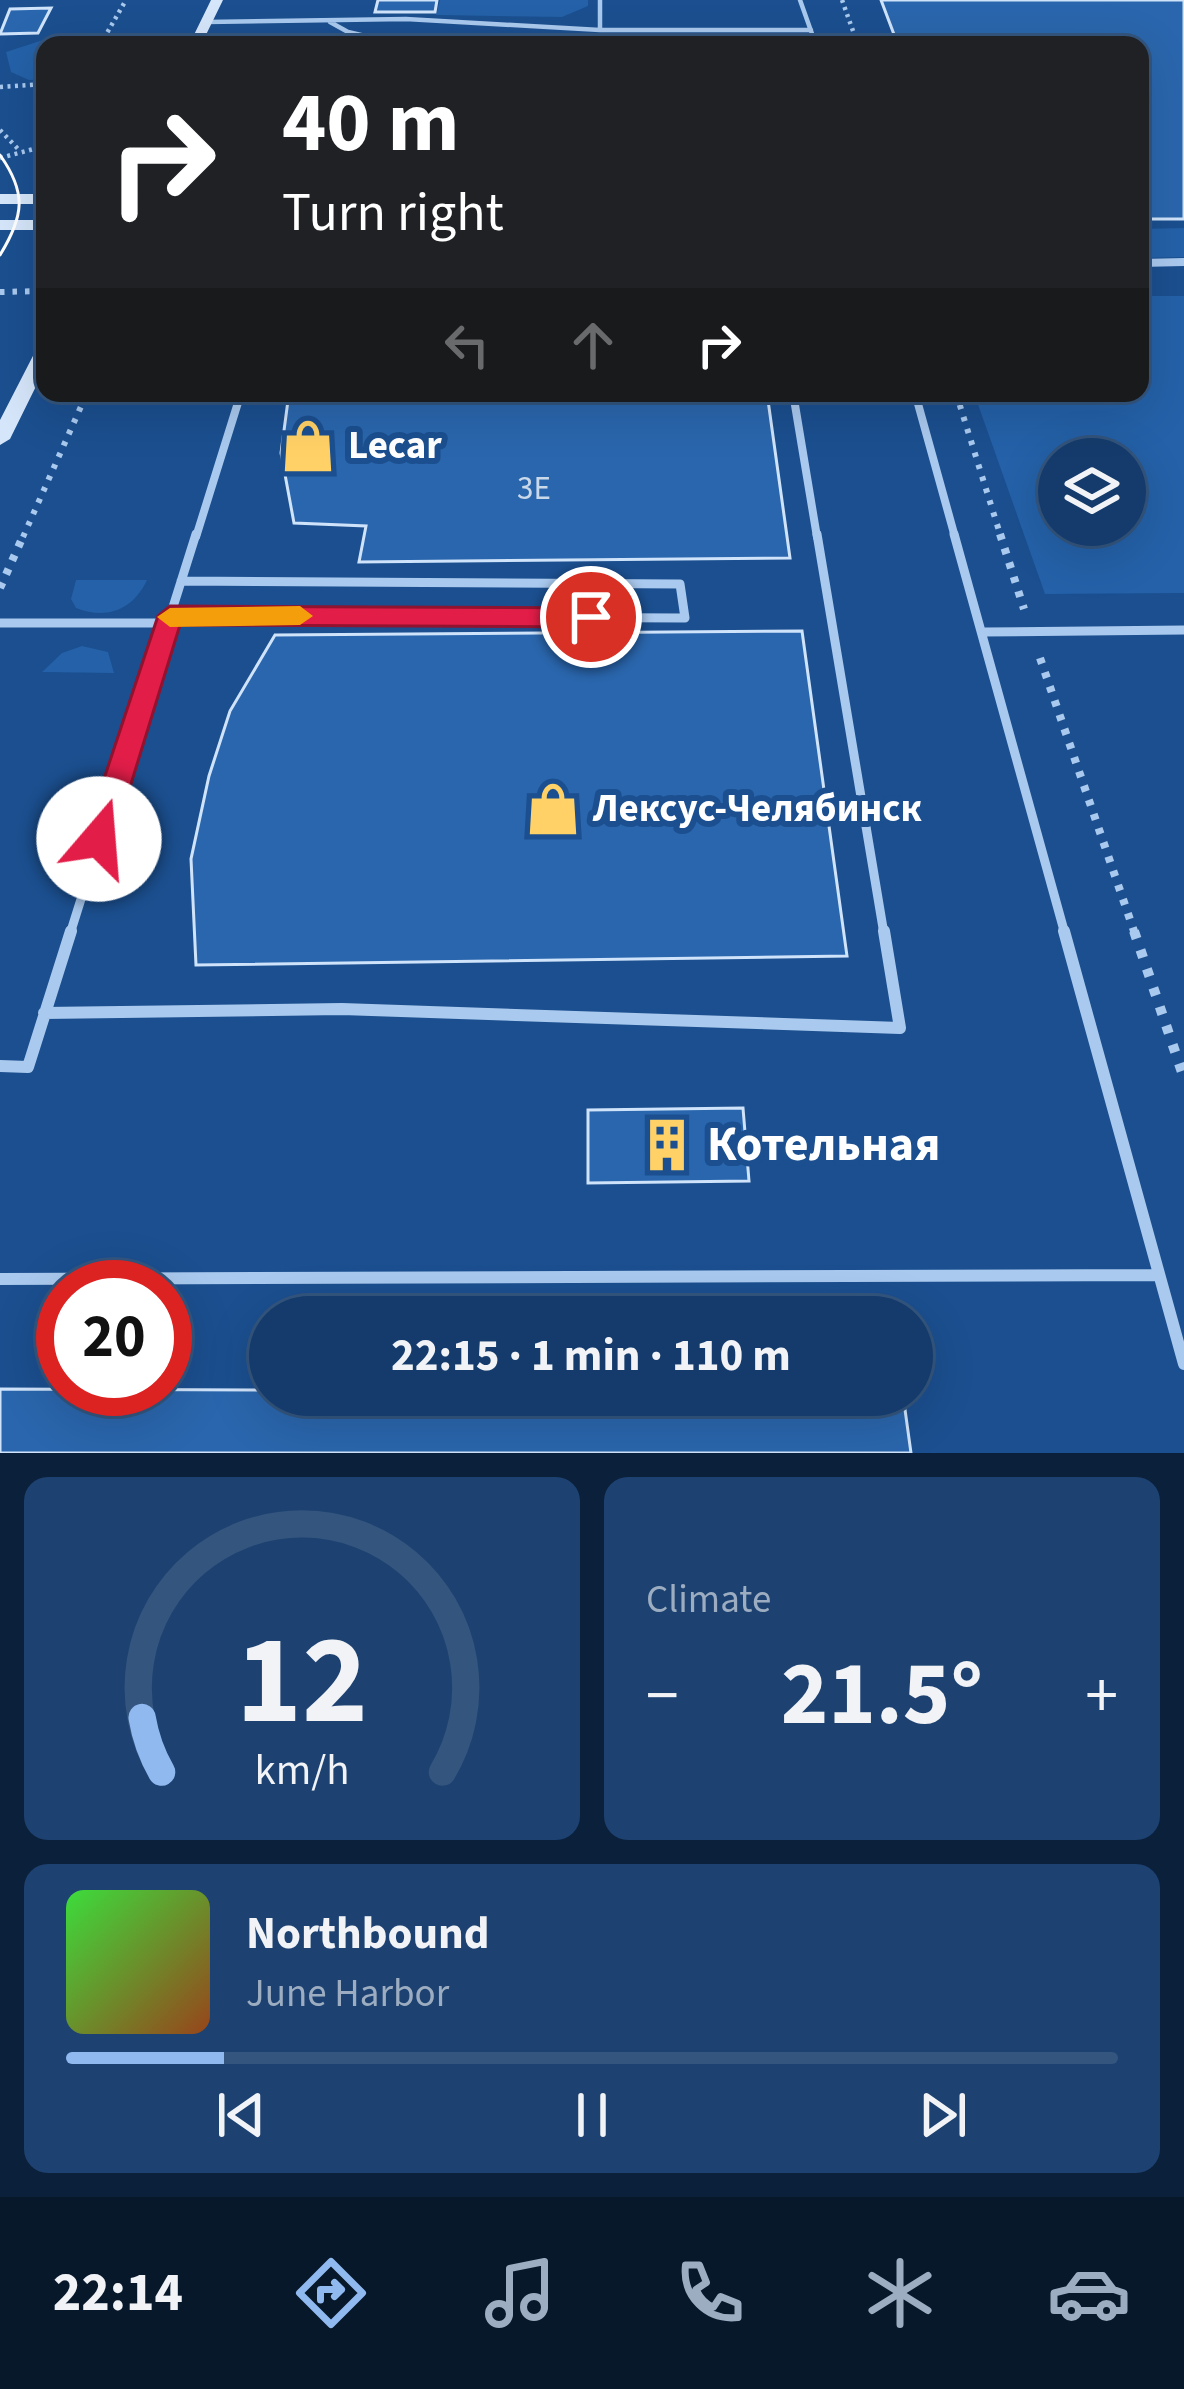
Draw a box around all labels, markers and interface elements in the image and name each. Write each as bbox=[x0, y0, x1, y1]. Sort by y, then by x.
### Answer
text: 40 m bbox=[282, 64, 460, 184]
icon: right bbox=[84, 84, 240, 240]
text: Turn right bbox=[282, 175, 504, 252]
icon: left bbox=[434, 312, 500, 378]
icon: ahead bbox=[560, 312, 626, 378]
icon: right bbox=[686, 312, 752, 378]
shop icon: Lecar bbox=[279, 417, 337, 475]
place label: Lecar bbox=[348, 418, 442, 474]
map controls bbox=[1038, 438, 1146, 546]
button: layers bbox=[1038, 438, 1146, 546]
house number: 3Е bbox=[517, 465, 551, 512]
pin bbox=[540, 566, 642, 668]
icon: arrive bbox=[558, 584, 624, 650]
position arrow bbox=[36, 776, 162, 902]
shop icon: Лексус-Челябинск bbox=[524, 780, 582, 838]
place label: Лексус-Челябинск bbox=[592, 781, 922, 837]
place label: Котельная bbox=[707, 1111, 940, 1179]
building icon: Котельная bbox=[638, 1116, 696, 1174]
speed limit sign: 20 bbox=[36, 1260, 192, 1416]
text: 22:15 · 1 min · 110 m bbox=[391, 1324, 791, 1388]
text: Climate bbox=[646, 1572, 771, 1628]
text: 12 bbox=[236, 1593, 368, 1771]
text: 21.5° bbox=[781, 1631, 983, 1759]
text: − bbox=[646, 1649, 679, 1743]
text: + bbox=[1085, 1649, 1118, 1743]
text: km/h bbox=[254, 1739, 350, 1800]
text: Northbound bbox=[246, 1902, 490, 1966]
text: June Harbor bbox=[246, 1966, 449, 2022]
icon: previous bbox=[208, 2082, 274, 2148]
icon: pause bbox=[559, 2082, 625, 2148]
icon: next bbox=[910, 2082, 976, 2148]
icon: directions bbox=[289, 2251, 373, 2335]
icon: music bbox=[478, 2251, 562, 2335]
icon: phone bbox=[668, 2251, 752, 2335]
icon: climate bbox=[858, 2251, 942, 2335]
icon: car bbox=[1047, 2251, 1131, 2335]
text: 22:14 bbox=[53, 2255, 183, 2332]

